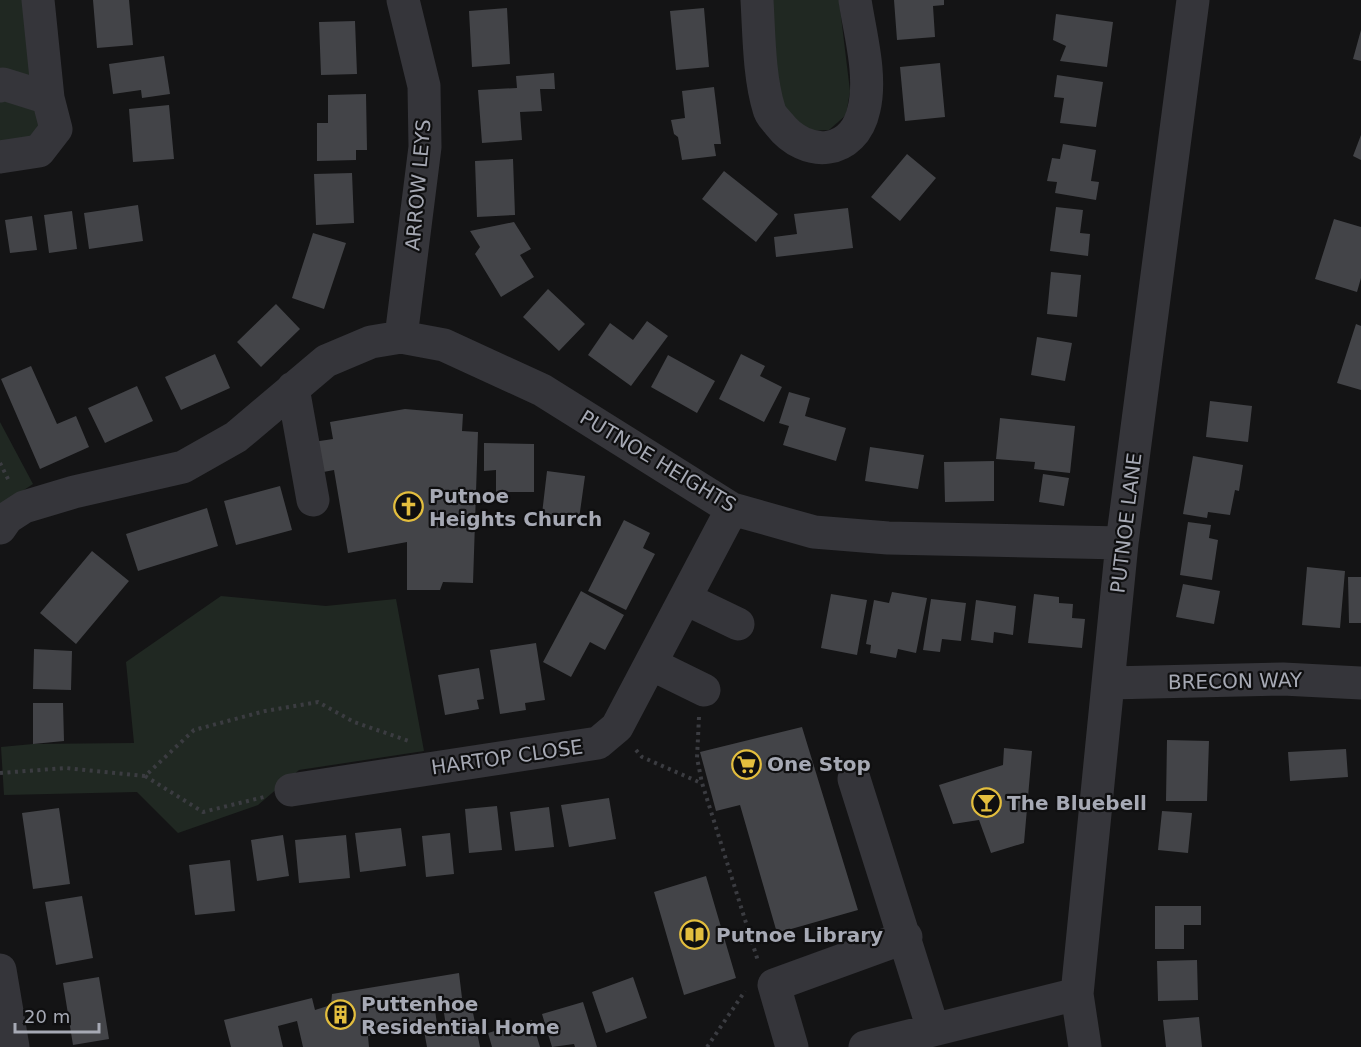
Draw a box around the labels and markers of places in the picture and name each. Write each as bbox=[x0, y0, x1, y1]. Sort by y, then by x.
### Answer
place label: Putnoe Heights Church bbox=[429, 484, 602, 531]
church icon: Putnoe Heights Church bbox=[392, 491, 424, 523]
supermarket icon: One Stop bbox=[730, 748, 762, 780]
place label: One Stop bbox=[767, 752, 871, 776]
bar icon: The Bluebell bbox=[970, 787, 1002, 819]
place label: The Bluebell bbox=[1007, 791, 1147, 815]
library icon: Putnoe Library bbox=[679, 919, 711, 951]
place label: Putnoe Library bbox=[716, 923, 883, 947]
place label: Puttenhoe Residential Home bbox=[361, 992, 559, 1039]
building icon: Puttenhoe Residential Home bbox=[324, 999, 356, 1031]

